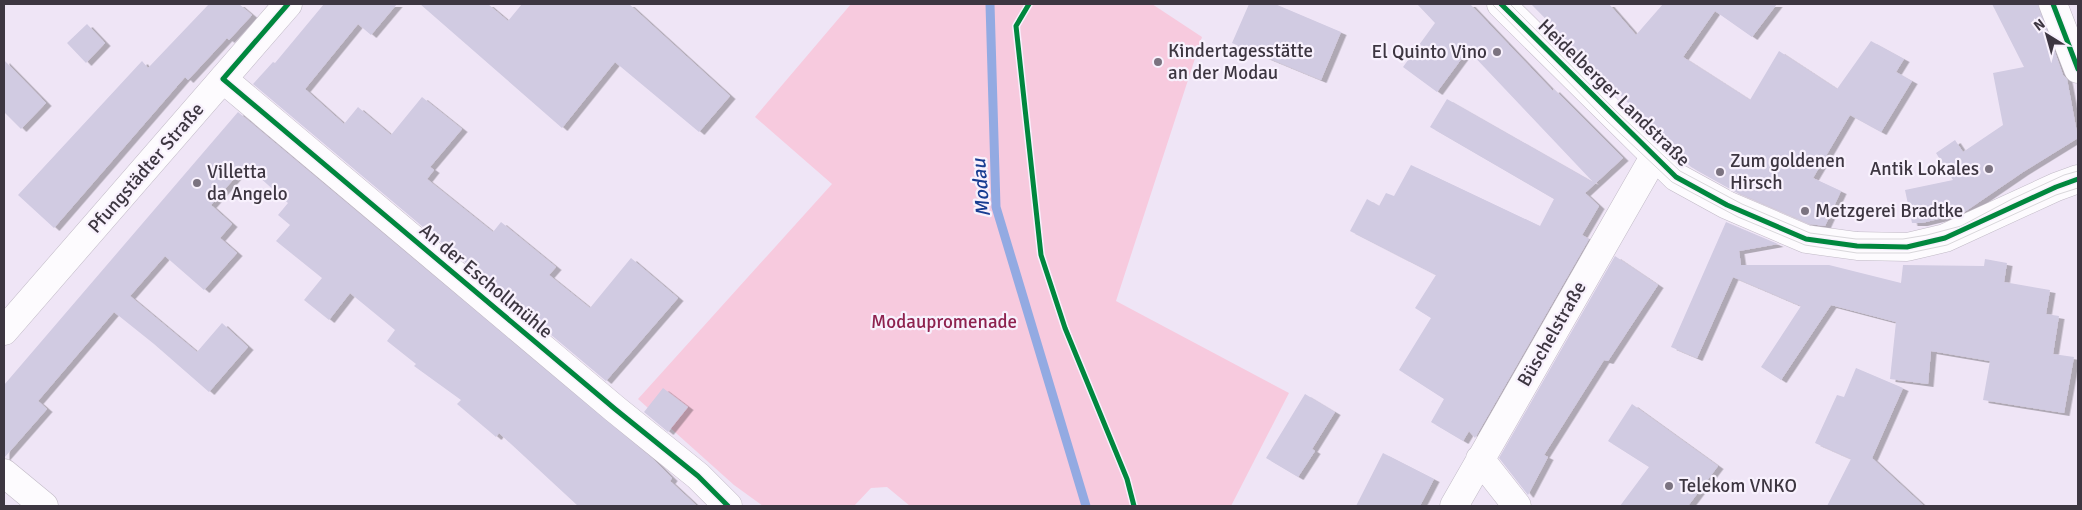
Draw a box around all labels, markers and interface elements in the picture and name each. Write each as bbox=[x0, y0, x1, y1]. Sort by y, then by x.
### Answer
north arrow bbox=[2022, 10, 2072, 60]
street label: Heidelberger Landstraße bbox=[1533, 14, 1695, 172]
text: N bbox=[2030, 15, 2048, 35]
place label: Kindertagesstätte an der Modau bbox=[1168, 39, 1313, 85]
place label: El Quinto Vino bbox=[1371, 40, 1487, 64]
marker: El Quinto Vino bbox=[1491, 46, 1503, 58]
marker: Kindertagesstätte an der Modau bbox=[1152, 56, 1164, 68]
street label: Pfungstädter Straße bbox=[83, 98, 209, 238]
place label: Zum goldenen Hirsch bbox=[1730, 149, 1845, 195]
water label: Modau bbox=[966, 157, 996, 218]
place label: Antik Lokales bbox=[1870, 157, 1979, 181]
place label: Villetta da Angelo bbox=[207, 160, 288, 206]
marker: Antik Lokales bbox=[1983, 163, 1995, 175]
marker: Zum goldenen Hirsch bbox=[1714, 166, 1726, 178]
marker: Villetta da Angelo bbox=[191, 177, 203, 189]
place label: Metzgerei Bradtke bbox=[1815, 199, 1963, 223]
marker: Metzgerei Bradtke bbox=[1799, 205, 1811, 217]
street label: An der Eschollmühle bbox=[414, 218, 558, 344]
street label: Büschelstraße bbox=[1512, 277, 1592, 391]
park label: Modaupromenade bbox=[871, 310, 1017, 334]
place label: Telekom VNKO bbox=[1679, 474, 1797, 498]
marker: Telekom VNKO bbox=[1663, 480, 1675, 492]

